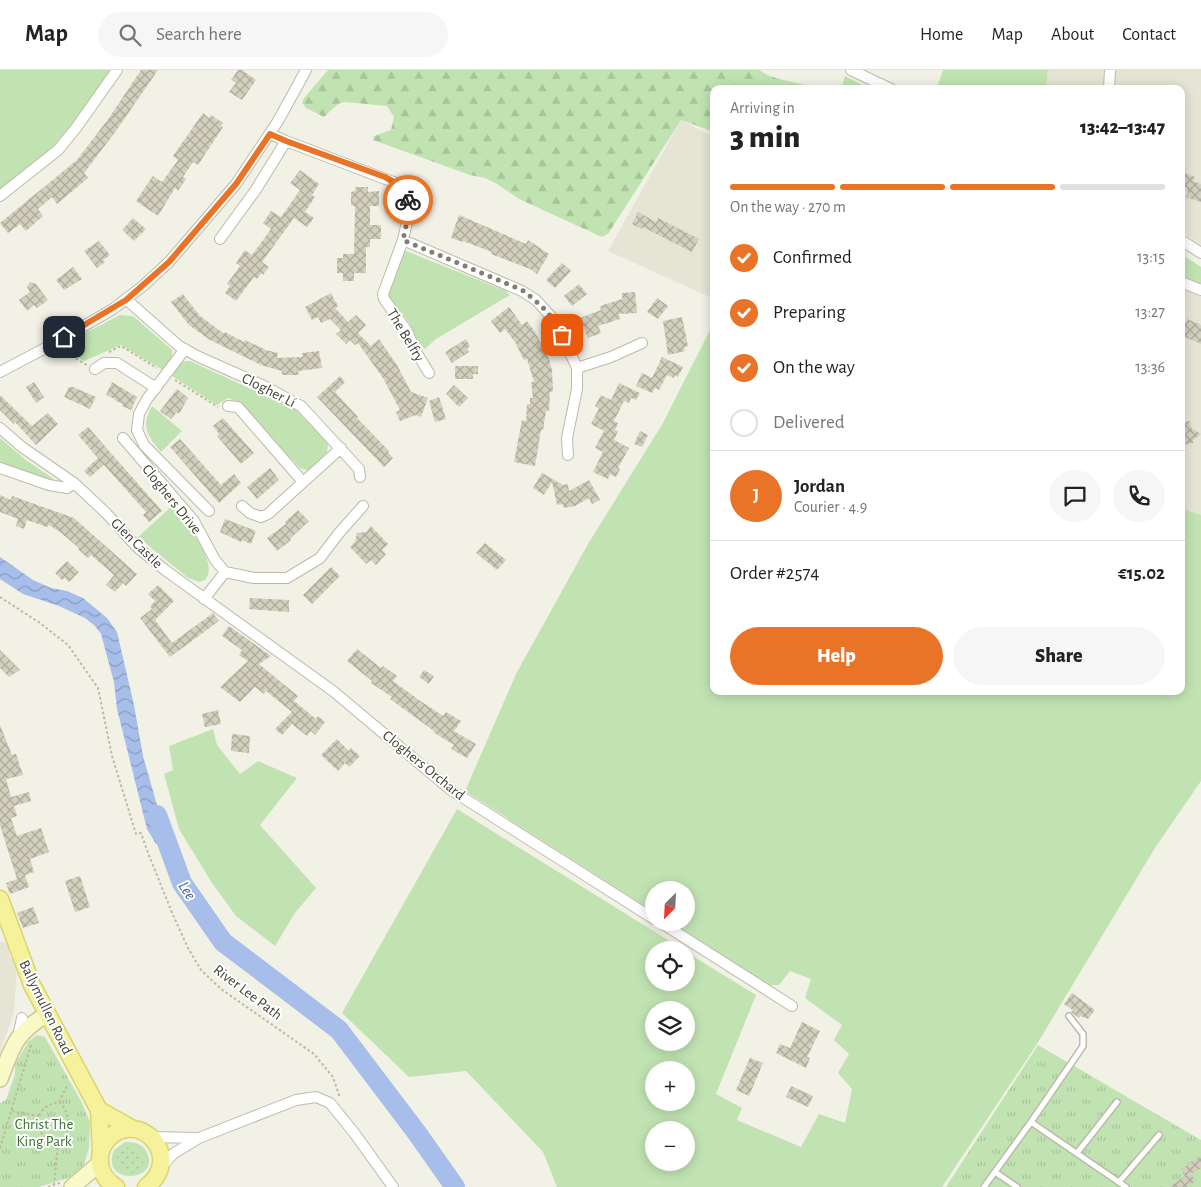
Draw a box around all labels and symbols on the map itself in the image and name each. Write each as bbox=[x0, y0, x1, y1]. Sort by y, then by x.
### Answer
courier bbox=[383, 175, 433, 225]
street label: The Belfry bbox=[384, 306, 427, 365]
pin bbox=[541, 314, 583, 356]
pin bbox=[43, 316, 85, 358]
street label: Clogher Lí bbox=[239, 371, 298, 410]
street label: Cloghers Drive bbox=[139, 462, 204, 537]
street label: Glen Castle bbox=[108, 515, 165, 572]
street label: Cloghers Orchard bbox=[380, 728, 468, 803]
water label: Lee bbox=[176, 879, 199, 903]
north arrow bbox=[645, 881, 695, 931]
street label: Ballymullen Road bbox=[16, 958, 75, 1057]
street label: River Lee Path bbox=[211, 962, 285, 1023]
park label: Christ The King Park bbox=[15, 1117, 73, 1149]

